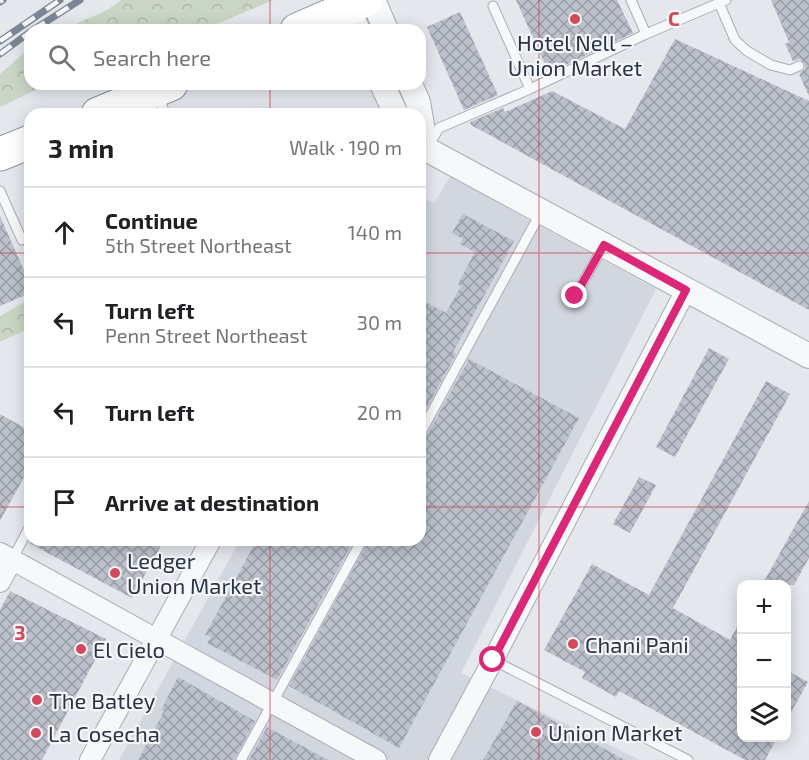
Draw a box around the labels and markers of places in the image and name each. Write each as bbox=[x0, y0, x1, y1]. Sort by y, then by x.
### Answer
marker: Hotel Nell – Union Market bbox=[568, 12, 582, 26]
place label: Hotel Nell – Union Market bbox=[508, 29, 642, 80]
place label: Ledger Union Market bbox=[127, 547, 261, 598]
marker: Ledger Union Market bbox=[108, 566, 122, 580]
place label: Chani Pani bbox=[585, 631, 689, 657]
place label: El Cielo bbox=[93, 636, 165, 662]
marker: Chani Pani bbox=[566, 637, 580, 651]
marker: El Cielo bbox=[74, 642, 88, 656]
place label: The Batley bbox=[49, 687, 156, 713]
marker: The Batley bbox=[30, 693, 44, 707]
place label: Union Market bbox=[548, 719, 682, 745]
place label: La Cosecha bbox=[48, 720, 160, 746]
marker: Union Market bbox=[529, 725, 543, 739]
marker: La Cosecha bbox=[29, 726, 43, 740]

